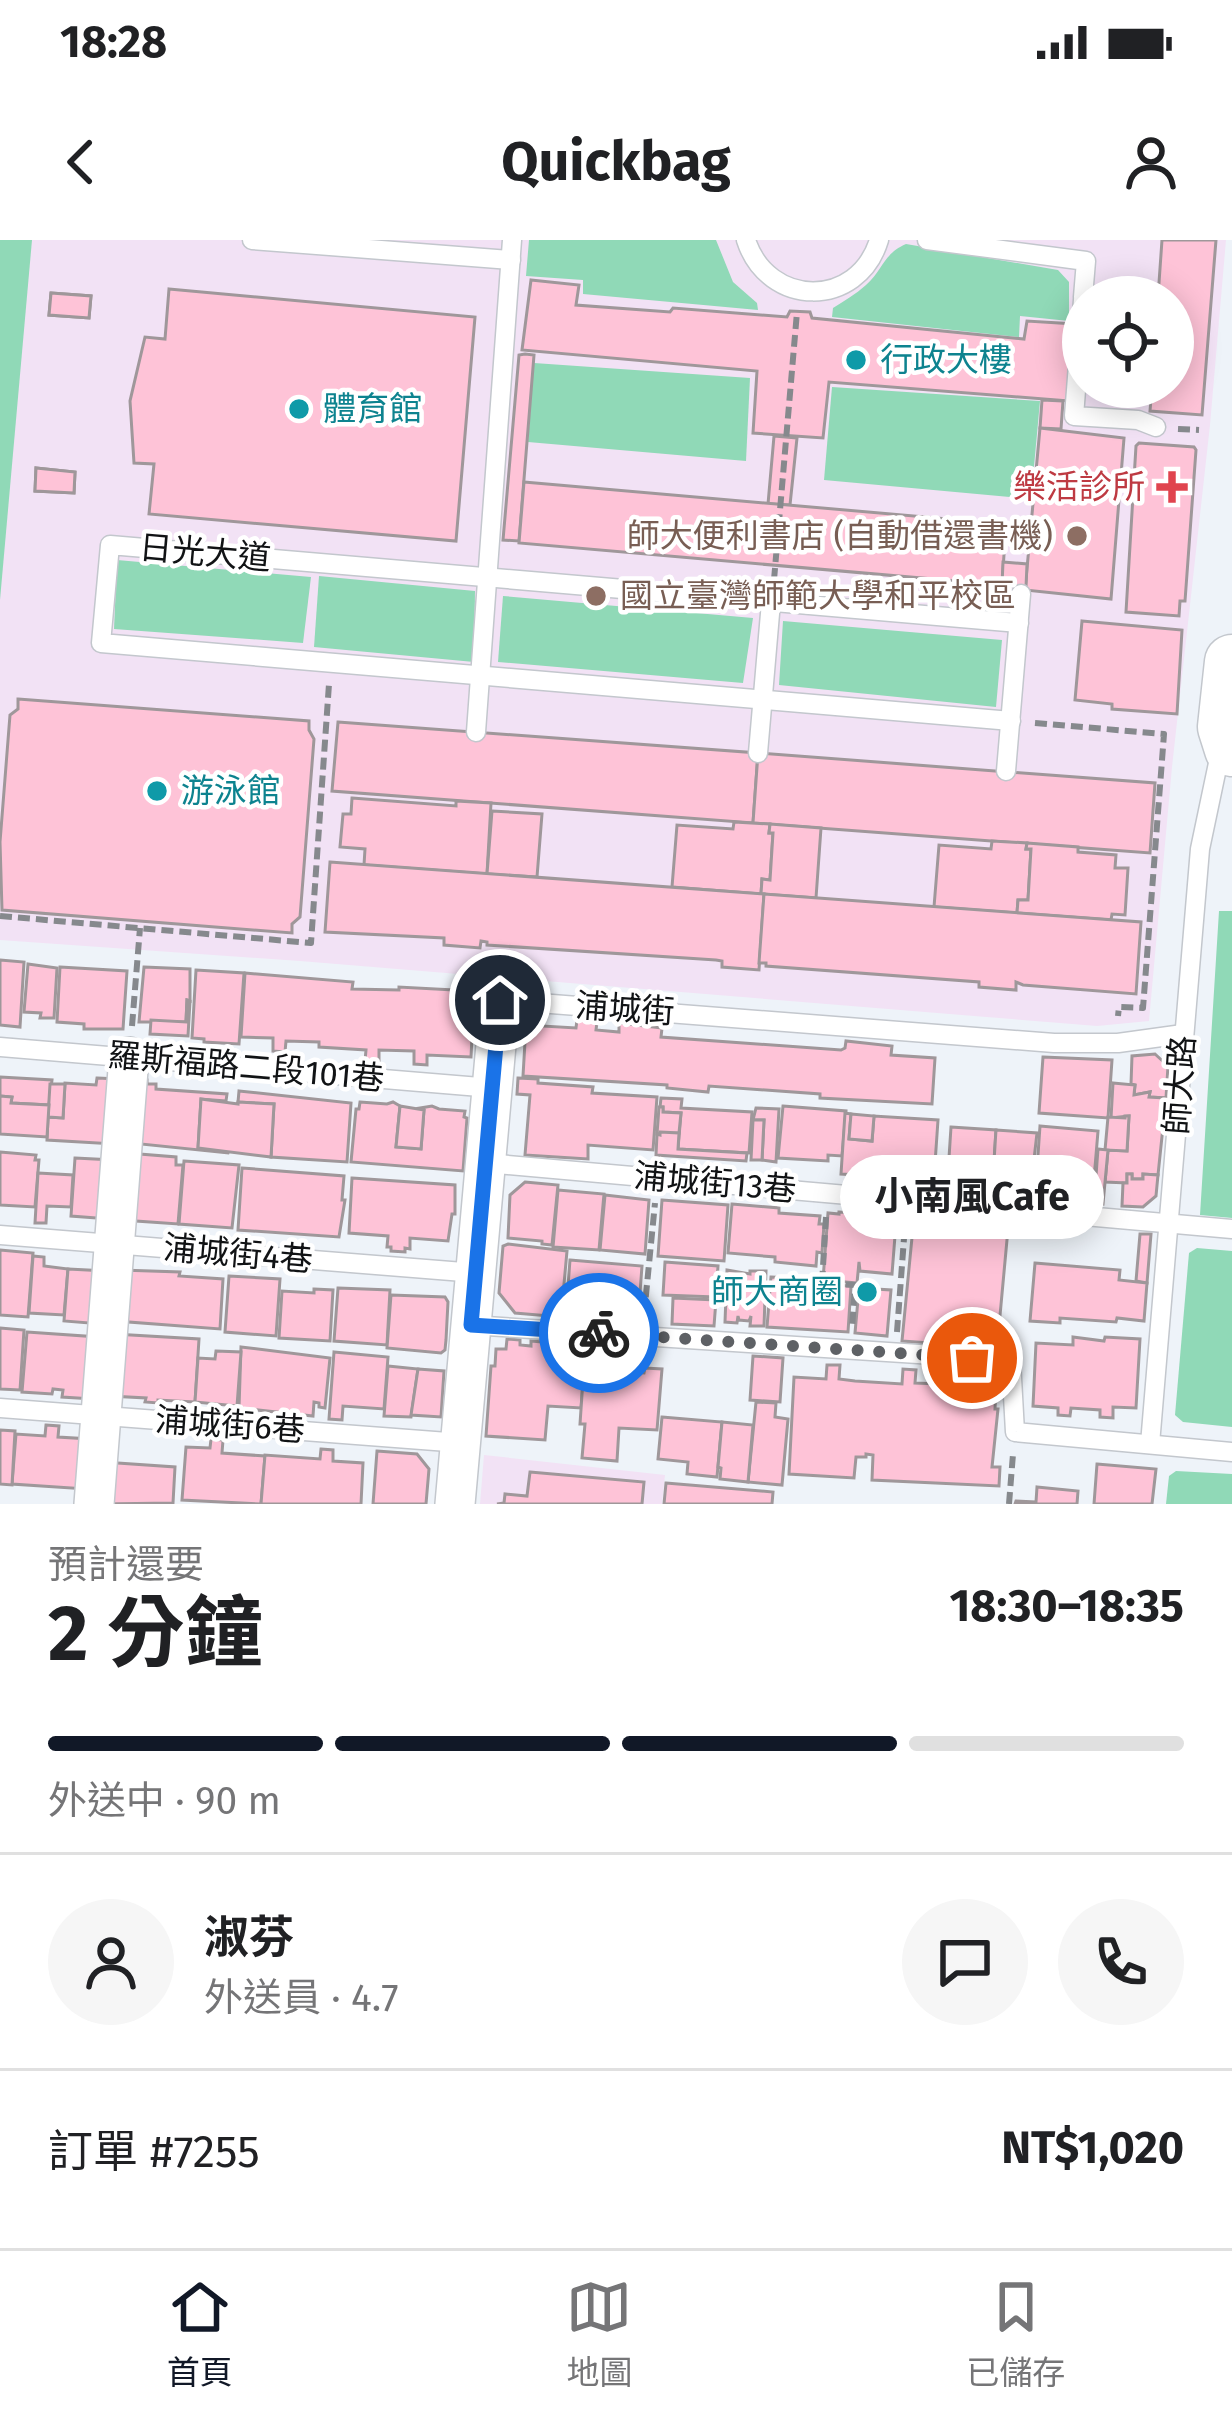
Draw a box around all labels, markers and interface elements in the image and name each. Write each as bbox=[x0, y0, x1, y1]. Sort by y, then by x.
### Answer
text: 18:28 bbox=[60, 15, 167, 69]
icon: back bbox=[48, 129, 114, 195]
icon: person bbox=[1118, 129, 1184, 195]
text: Quickbag bbox=[501, 130, 731, 194]
map controls bbox=[1062, 276, 1194, 408]
button: locate bbox=[1062, 276, 1194, 408]
place label: 行政大樓 bbox=[880, 340, 1012, 380]
marker: 行政大樓 bbox=[843, 347, 869, 373]
place label: 體育館 bbox=[323, 389, 422, 429]
marker: 體育館 bbox=[286, 396, 312, 422]
place label: 樂活診所 bbox=[1013, 467, 1145, 507]
marker: 樂活診所 bbox=[1156, 471, 1188, 503]
place label: 師大便利書店 (自動借還書機) bbox=[627, 516, 1053, 556]
marker: 師大便利書店 (自動借還書機) bbox=[1064, 523, 1090, 549]
street label: 日光大道 bbox=[138, 527, 272, 579]
place label: 國立臺灣師範大學和平校區 bbox=[620, 576, 1016, 616]
marker: 國立臺灣師範大學和平校區 bbox=[583, 583, 609, 609]
place label: 游泳館 bbox=[181, 771, 280, 811]
marker: 游泳館 bbox=[144, 778, 170, 804]
pin bbox=[449, 949, 551, 1051]
icon: home bbox=[467, 967, 533, 1033]
street label: 浦城街 bbox=[574, 986, 676, 1032]
street label: 師大路 bbox=[1157, 1034, 1203, 1136]
street label: 羅斯福路二段101巷 bbox=[106, 1035, 386, 1099]
callout: 小南風Cafe bbox=[840, 1154, 1104, 1238]
street label: 浦城街13巷 bbox=[632, 1156, 798, 1210]
text: 小南風Cafe bbox=[874, 1174, 1070, 1220]
street label: 浦城街4巷 bbox=[162, 1228, 314, 1280]
place label: 師大商圈 bbox=[711, 1272, 843, 1312]
courier bbox=[539, 1273, 659, 1393]
marker: 師大商圈 bbox=[854, 1279, 880, 1305]
icon: bike bbox=[566, 1300, 632, 1366]
pin bbox=[921, 1307, 1023, 1409]
icon: bag bbox=[939, 1325, 1005, 1391]
street label: 浦城街6巷 bbox=[154, 1400, 306, 1450]
text: 預計還要 bbox=[48, 1542, 204, 1588]
text: 18:30–18:35 bbox=[949, 1579, 1184, 1633]
text: 2 分鐘 bbox=[48, 1587, 263, 1681]
text: 外送中 · 90 m bbox=[48, 1778, 281, 1824]
button: person bbox=[48, 1899, 174, 2025]
button: chat bbox=[902, 1899, 1028, 2025]
button: phone bbox=[1058, 1899, 1184, 2025]
text: 淑芬 bbox=[204, 1911, 294, 1965]
text: 外送員 · 4.7 bbox=[204, 1975, 398, 2021]
text: NT$1,020 bbox=[1001, 2121, 1184, 2175]
text: 訂單 #7255 bbox=[48, 2125, 260, 2179]
tab: 首頁 bbox=[167, 2274, 233, 2394]
tab: 地圖 bbox=[566, 2274, 632, 2394]
tab: 已儲存 bbox=[966, 2274, 1065, 2394]

